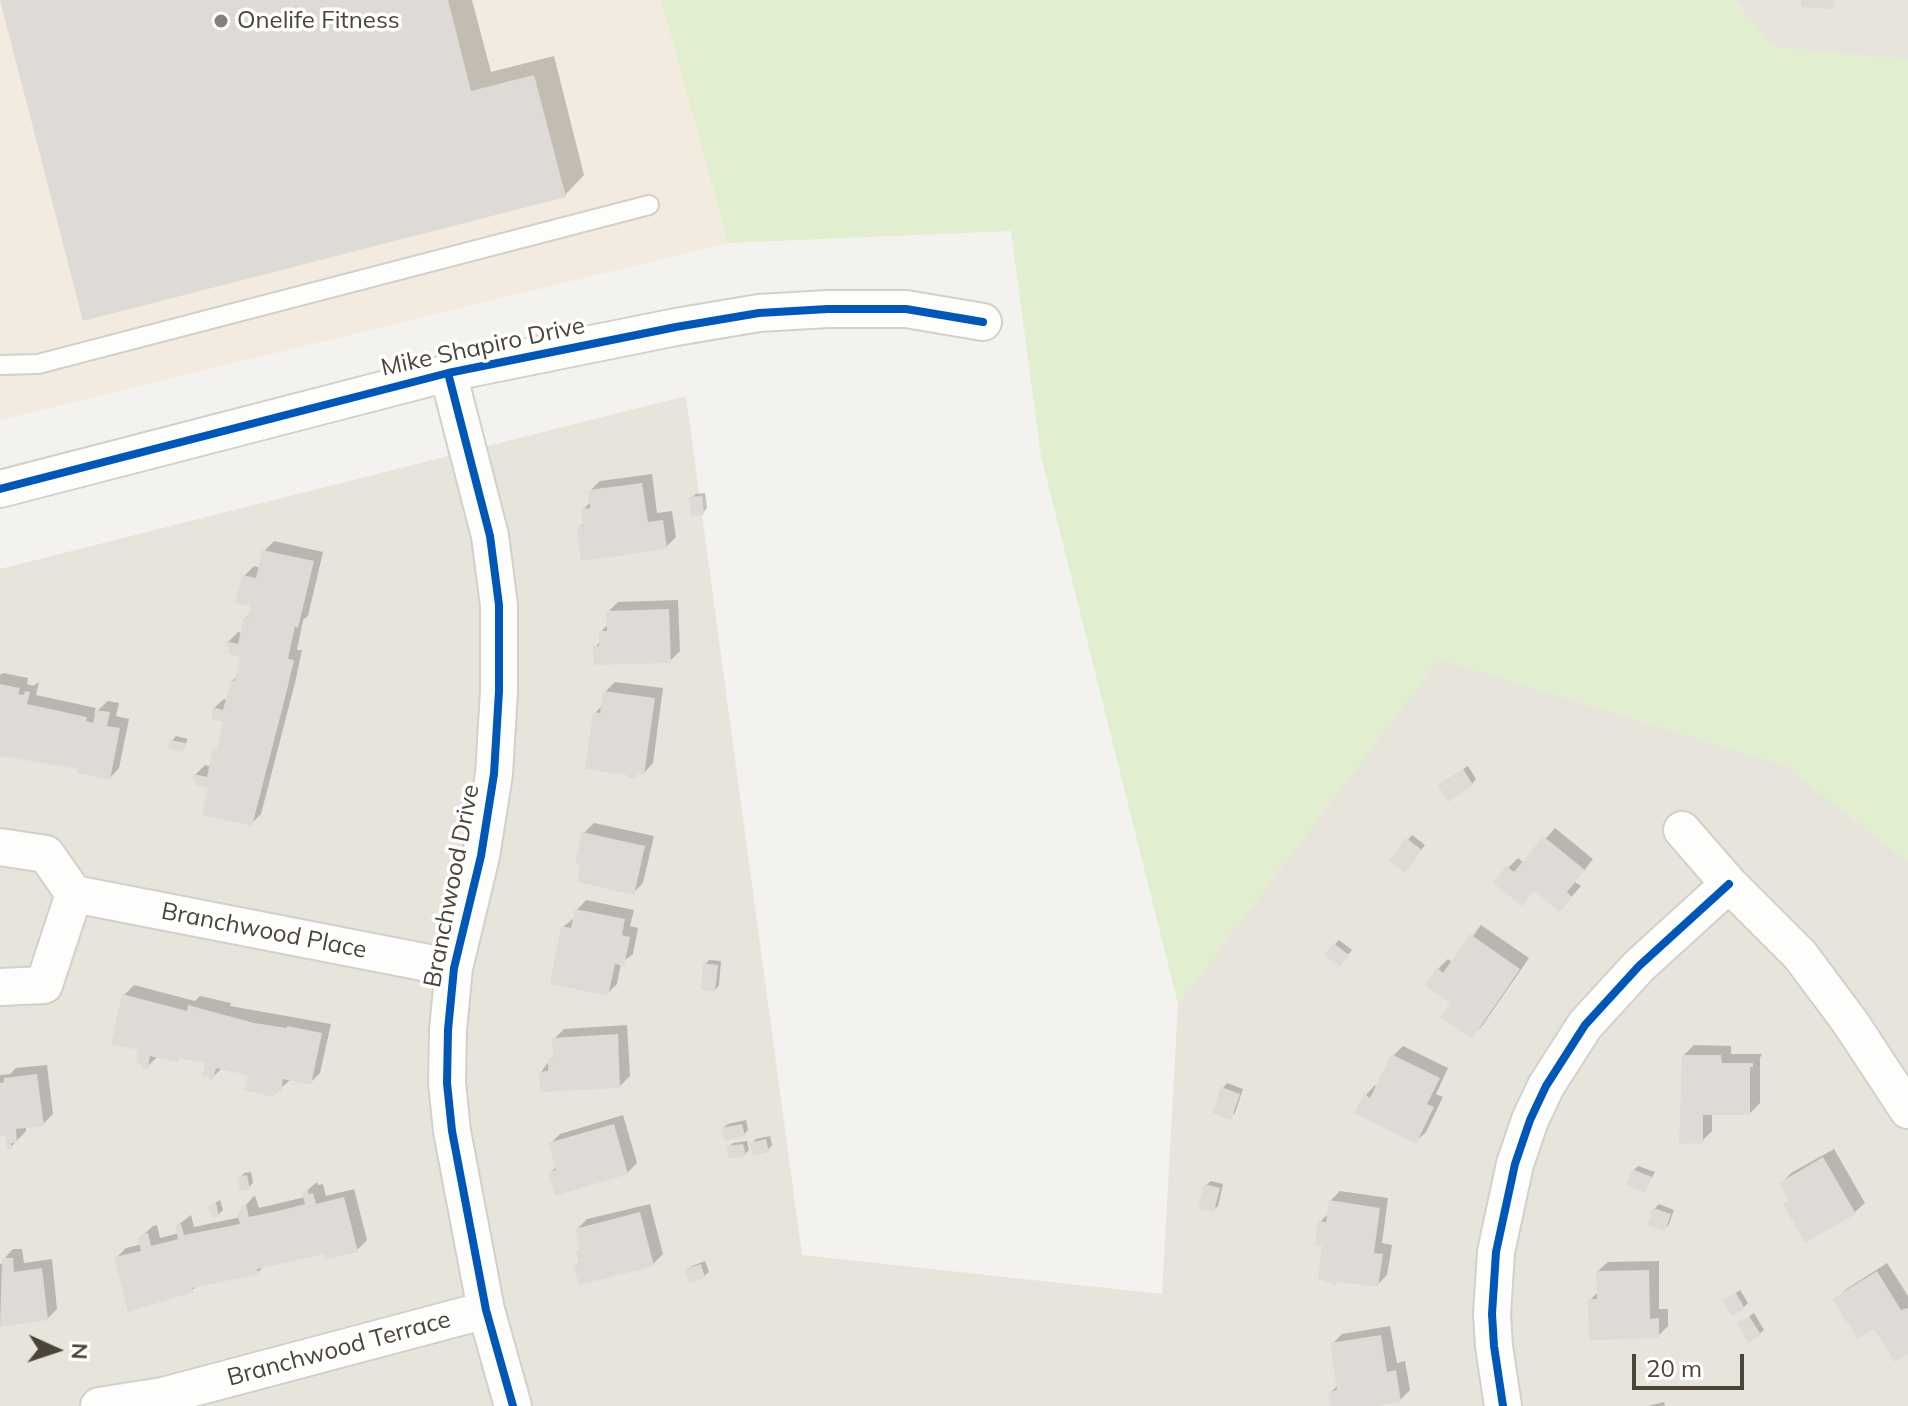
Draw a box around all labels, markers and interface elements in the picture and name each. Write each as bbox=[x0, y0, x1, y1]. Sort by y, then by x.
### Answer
place label: Onelife Fitness bbox=[237, 7, 400, 35]
marker: Onelife Fitness bbox=[212, 12, 230, 30]
street label: Mike Shapiro Drive bbox=[378, 311, 588, 383]
street label: Branchwood Drive bbox=[418, 782, 486, 990]
street label: Branchwood Place bbox=[159, 897, 369, 965]
street label: Branchwood Terrace bbox=[224, 1305, 454, 1393]
north arrow bbox=[16, 1310, 96, 1390]
scale bar bbox=[1636, 1338, 1748, 1388]
text: N bbox=[66, 1342, 94, 1360]
text: 20 m bbox=[1646, 1353, 1702, 1383]

